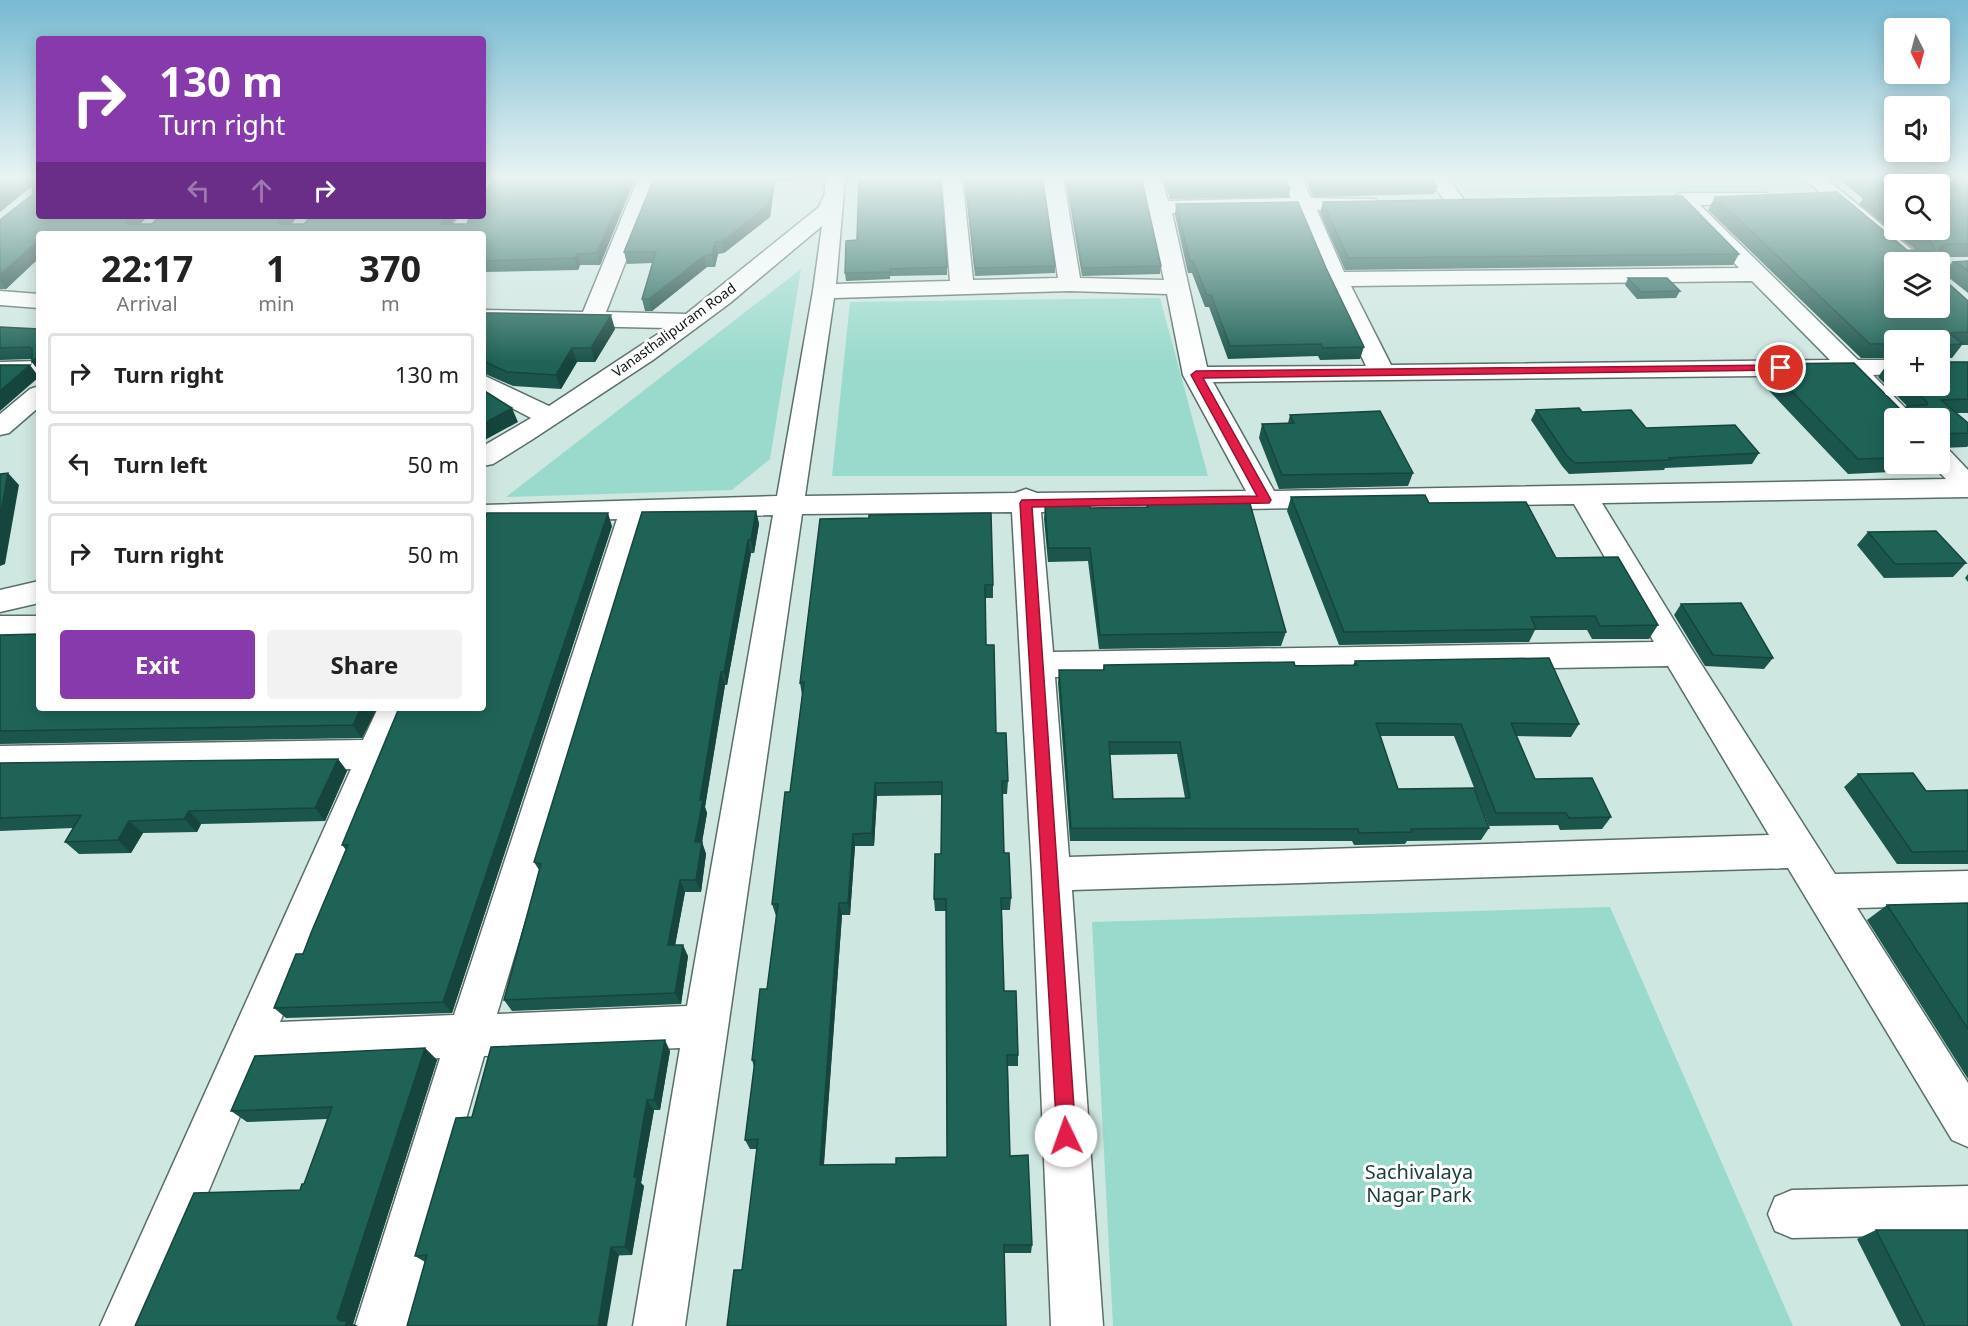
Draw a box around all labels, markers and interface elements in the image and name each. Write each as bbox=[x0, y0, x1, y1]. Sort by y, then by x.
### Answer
north arrow bbox=[1884, 18, 1950, 84]
map controls bbox=[1884, 18, 1950, 474]
text: 130 m bbox=[159, 52, 283, 109]
icon: right bbox=[60, 60, 138, 138]
button: sound bbox=[1884, 96, 1950, 162]
text: Turn right bbox=[159, 106, 285, 143]
icon: left bbox=[182, 174, 215, 207]
icon: ahead bbox=[245, 174, 278, 207]
icon: right bbox=[308, 174, 341, 207]
button: search bbox=[1884, 174, 1950, 240]
text: 22:17 bbox=[101, 244, 193, 293]
text: 1 bbox=[266, 244, 287, 293]
text: 370 bbox=[359, 244, 421, 293]
button: layers bbox=[1884, 252, 1950, 318]
street label: Vanasthalipuram Road bbox=[608, 278, 740, 381]
text: Arrival bbox=[117, 290, 178, 317]
text: min bbox=[258, 290, 294, 317]
text: m bbox=[381, 290, 400, 317]
button: + bbox=[1884, 330, 1950, 396]
pin bbox=[1755, 342, 1806, 393]
icon: arrive bbox=[1764, 351, 1797, 384]
icon: right bbox=[63, 357, 96, 390]
text: Turn right bbox=[114, 359, 224, 389]
text: 130 m bbox=[395, 359, 459, 389]
button: − bbox=[1884, 408, 1950, 474]
icon: left bbox=[63, 447, 96, 480]
text: Turn left bbox=[114, 449, 208, 479]
text: 50 m bbox=[408, 449, 459, 479]
icon: right bbox=[63, 537, 96, 570]
text: Turn right bbox=[114, 539, 224, 569]
text: 50 m bbox=[408, 539, 459, 569]
button: Exit bbox=[60, 630, 255, 699]
button: Share bbox=[267, 630, 462, 699]
position arrow bbox=[1034, 1104, 1098, 1168]
park label: Sachivalaya Nagar Park bbox=[1365, 1158, 1473, 1208]

